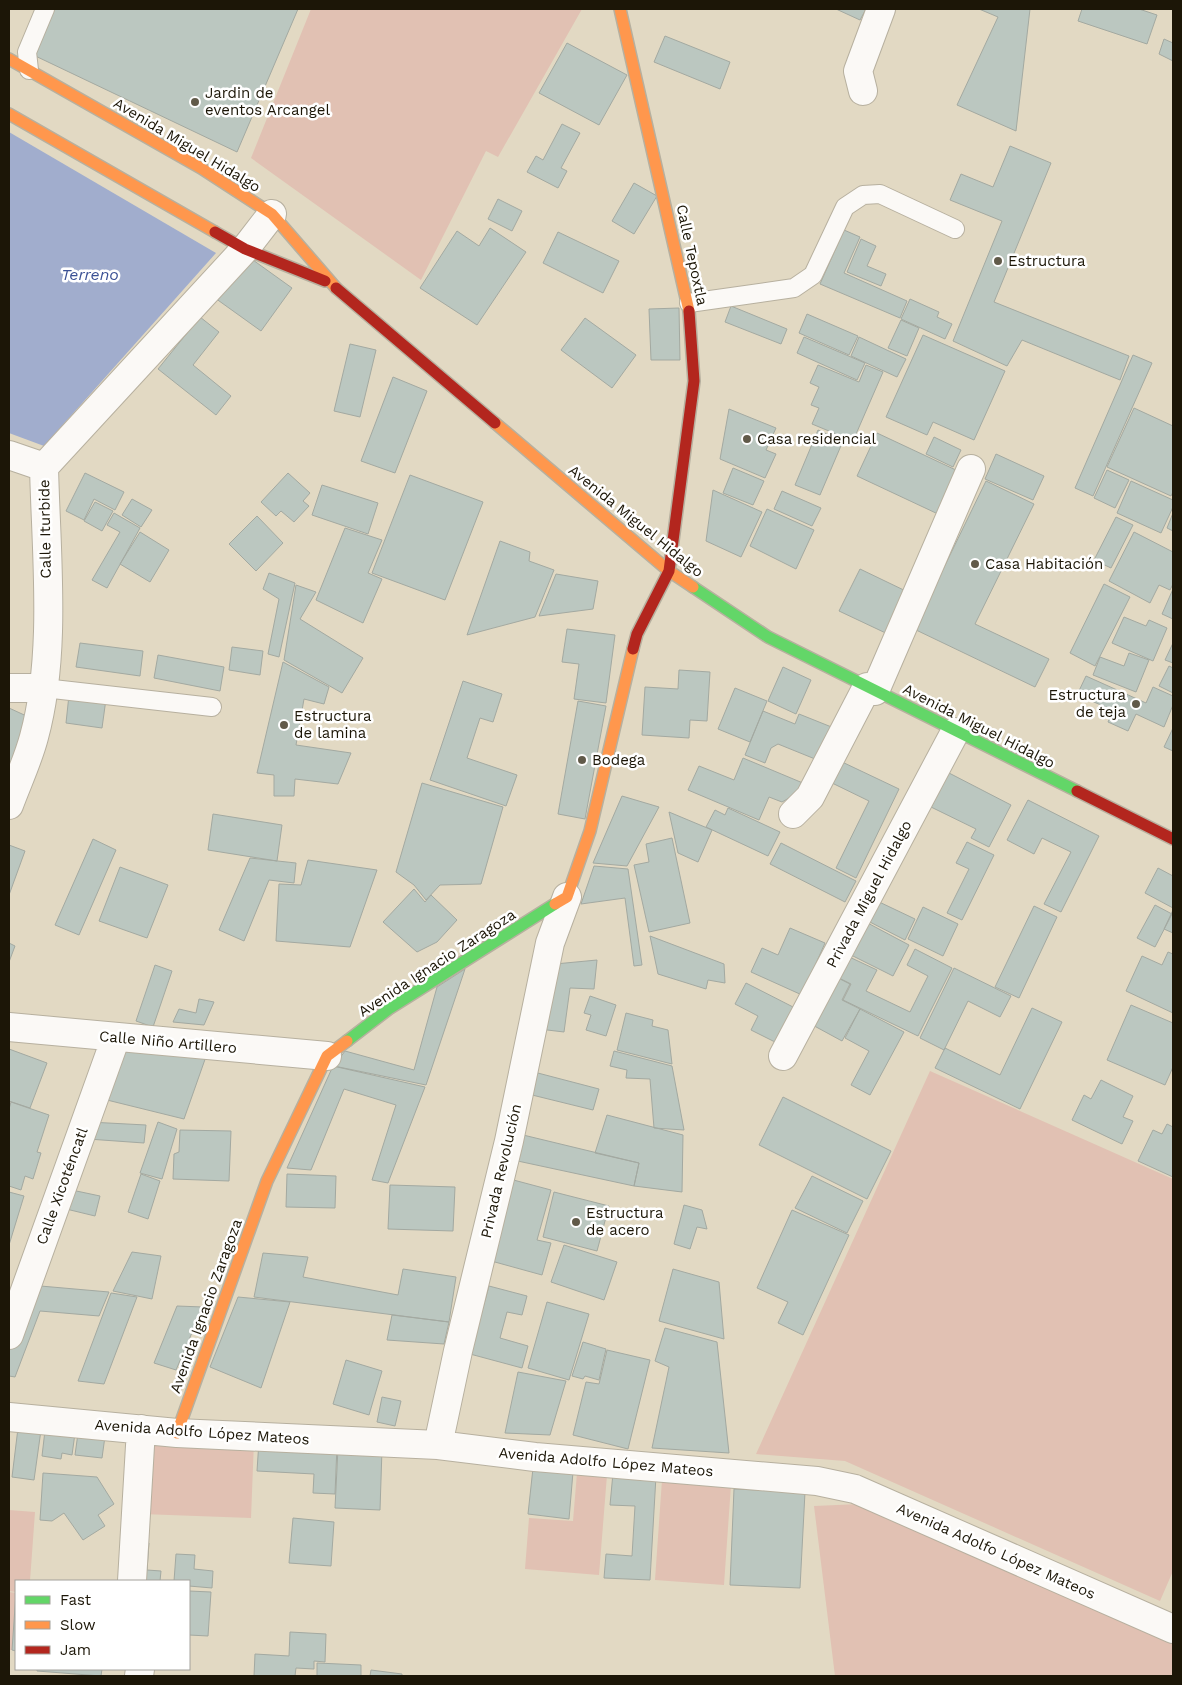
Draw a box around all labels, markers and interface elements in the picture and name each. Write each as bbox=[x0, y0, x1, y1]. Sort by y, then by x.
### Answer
place label: Jardin de eventos Arcangel bbox=[205, 84, 330, 119]
street label: Avenida Miguel Hidalgo bbox=[110, 94, 264, 196]
marker: Jardin de eventos Arcangel bbox=[189, 96, 201, 108]
street label: Calle Tepoxtla bbox=[673, 203, 712, 308]
place label: Estructura bbox=[1008, 252, 1086, 270]
marker: Estructura bbox=[992, 255, 1004, 267]
water label: Terreno bbox=[61, 265, 119, 284]
place label: Casa residencial bbox=[757, 430, 877, 448]
marker: Casa residencial bbox=[741, 433, 753, 445]
street label: Avenida Miguel Hidalgo bbox=[565, 461, 707, 581]
street label: Calle Iturbide bbox=[35, 479, 55, 579]
place label: Casa Habitación bbox=[985, 555, 1103, 573]
marker: Casa Habitación bbox=[969, 558, 981, 570]
street label: Avenida Miguel Hidalgo bbox=[900, 680, 1058, 772]
place label: Estructura de teja bbox=[1049, 686, 1127, 721]
marker: Estructura de teja bbox=[1130, 698, 1142, 710]
place label: Estructura de lamina bbox=[294, 707, 372, 742]
marker: Estructura de lamina bbox=[278, 719, 290, 731]
place label: Bodega bbox=[592, 751, 646, 769]
marker: Bodega bbox=[576, 754, 588, 766]
street label: Privada Miguel Hidalgo bbox=[822, 817, 916, 971]
street label: Avenida Ignacio Zaragoza bbox=[355, 905, 519, 1021]
street label: Calle Niño Artillero bbox=[98, 1027, 238, 1057]
street label: Privada Revolución bbox=[477, 1102, 525, 1240]
street label: Calle Xicoténcatl bbox=[32, 1125, 92, 1247]
place label: Estructura de acero bbox=[586, 1204, 664, 1239]
street label: Avenida Ignacio Zaragoza bbox=[166, 1216, 246, 1396]
marker: Estructura de acero bbox=[570, 1216, 582, 1228]
street label: Avenida Adolfo López Mateos bbox=[94, 1416, 310, 1448]
street label: Avenida Adolfo López Mateos bbox=[498, 1444, 714, 1480]
street label: Avenida Adolfo López Mateos bbox=[894, 1499, 1098, 1603]
legend bbox=[15, 1580, 190, 1670]
text: Fast bbox=[60, 1591, 92, 1609]
text: Slow bbox=[60, 1616, 96, 1634]
text: Jam bbox=[60, 1641, 91, 1659]

